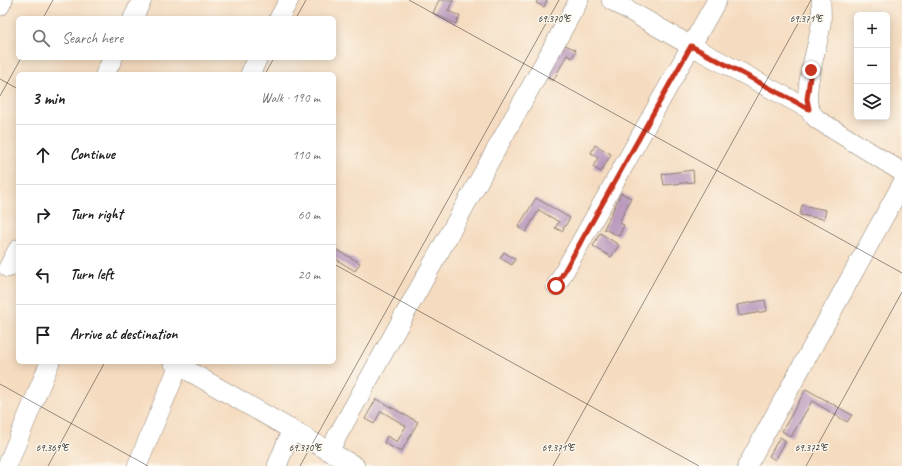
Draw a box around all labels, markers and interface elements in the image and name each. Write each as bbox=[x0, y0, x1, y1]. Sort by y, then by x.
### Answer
text: 69.370°E bbox=[538, 12, 572, 25]
text: 69.371°E bbox=[790, 12, 824, 25]
map controls bbox=[854, 12, 890, 120]
button: + bbox=[854, 12, 890, 48]
search box bbox=[16, 16, 336, 60]
icon: search bbox=[30, 27, 52, 49]
text: Search here bbox=[62, 29, 123, 48]
button: − bbox=[854, 48, 890, 84]
route end bbox=[802, 61, 820, 79]
button: layers bbox=[854, 84, 890, 120]
text: 3 min bbox=[32, 88, 65, 109]
text: Walk · 190 m bbox=[261, 90, 320, 106]
icon: ahead bbox=[32, 144, 54, 166]
text: Continue bbox=[70, 145, 115, 164]
text: 110 m bbox=[292, 147, 320, 163]
icon: right bbox=[32, 204, 54, 226]
text: Turn right bbox=[70, 205, 123, 224]
text: 60 m bbox=[298, 207, 320, 223]
icon: left bbox=[32, 264, 54, 286]
text: Turn left bbox=[70, 265, 113, 284]
text: 20 m bbox=[298, 267, 320, 283]
route start bbox=[547, 277, 565, 295]
icon: arrive bbox=[32, 324, 54, 346]
text: Arrive at destination bbox=[70, 325, 177, 344]
text: 69.369°E bbox=[36, 441, 70, 454]
text: 69.370°E bbox=[289, 441, 323, 454]
text: 69.371°E bbox=[542, 441, 576, 454]
text: 69.372°E bbox=[795, 441, 829, 454]

